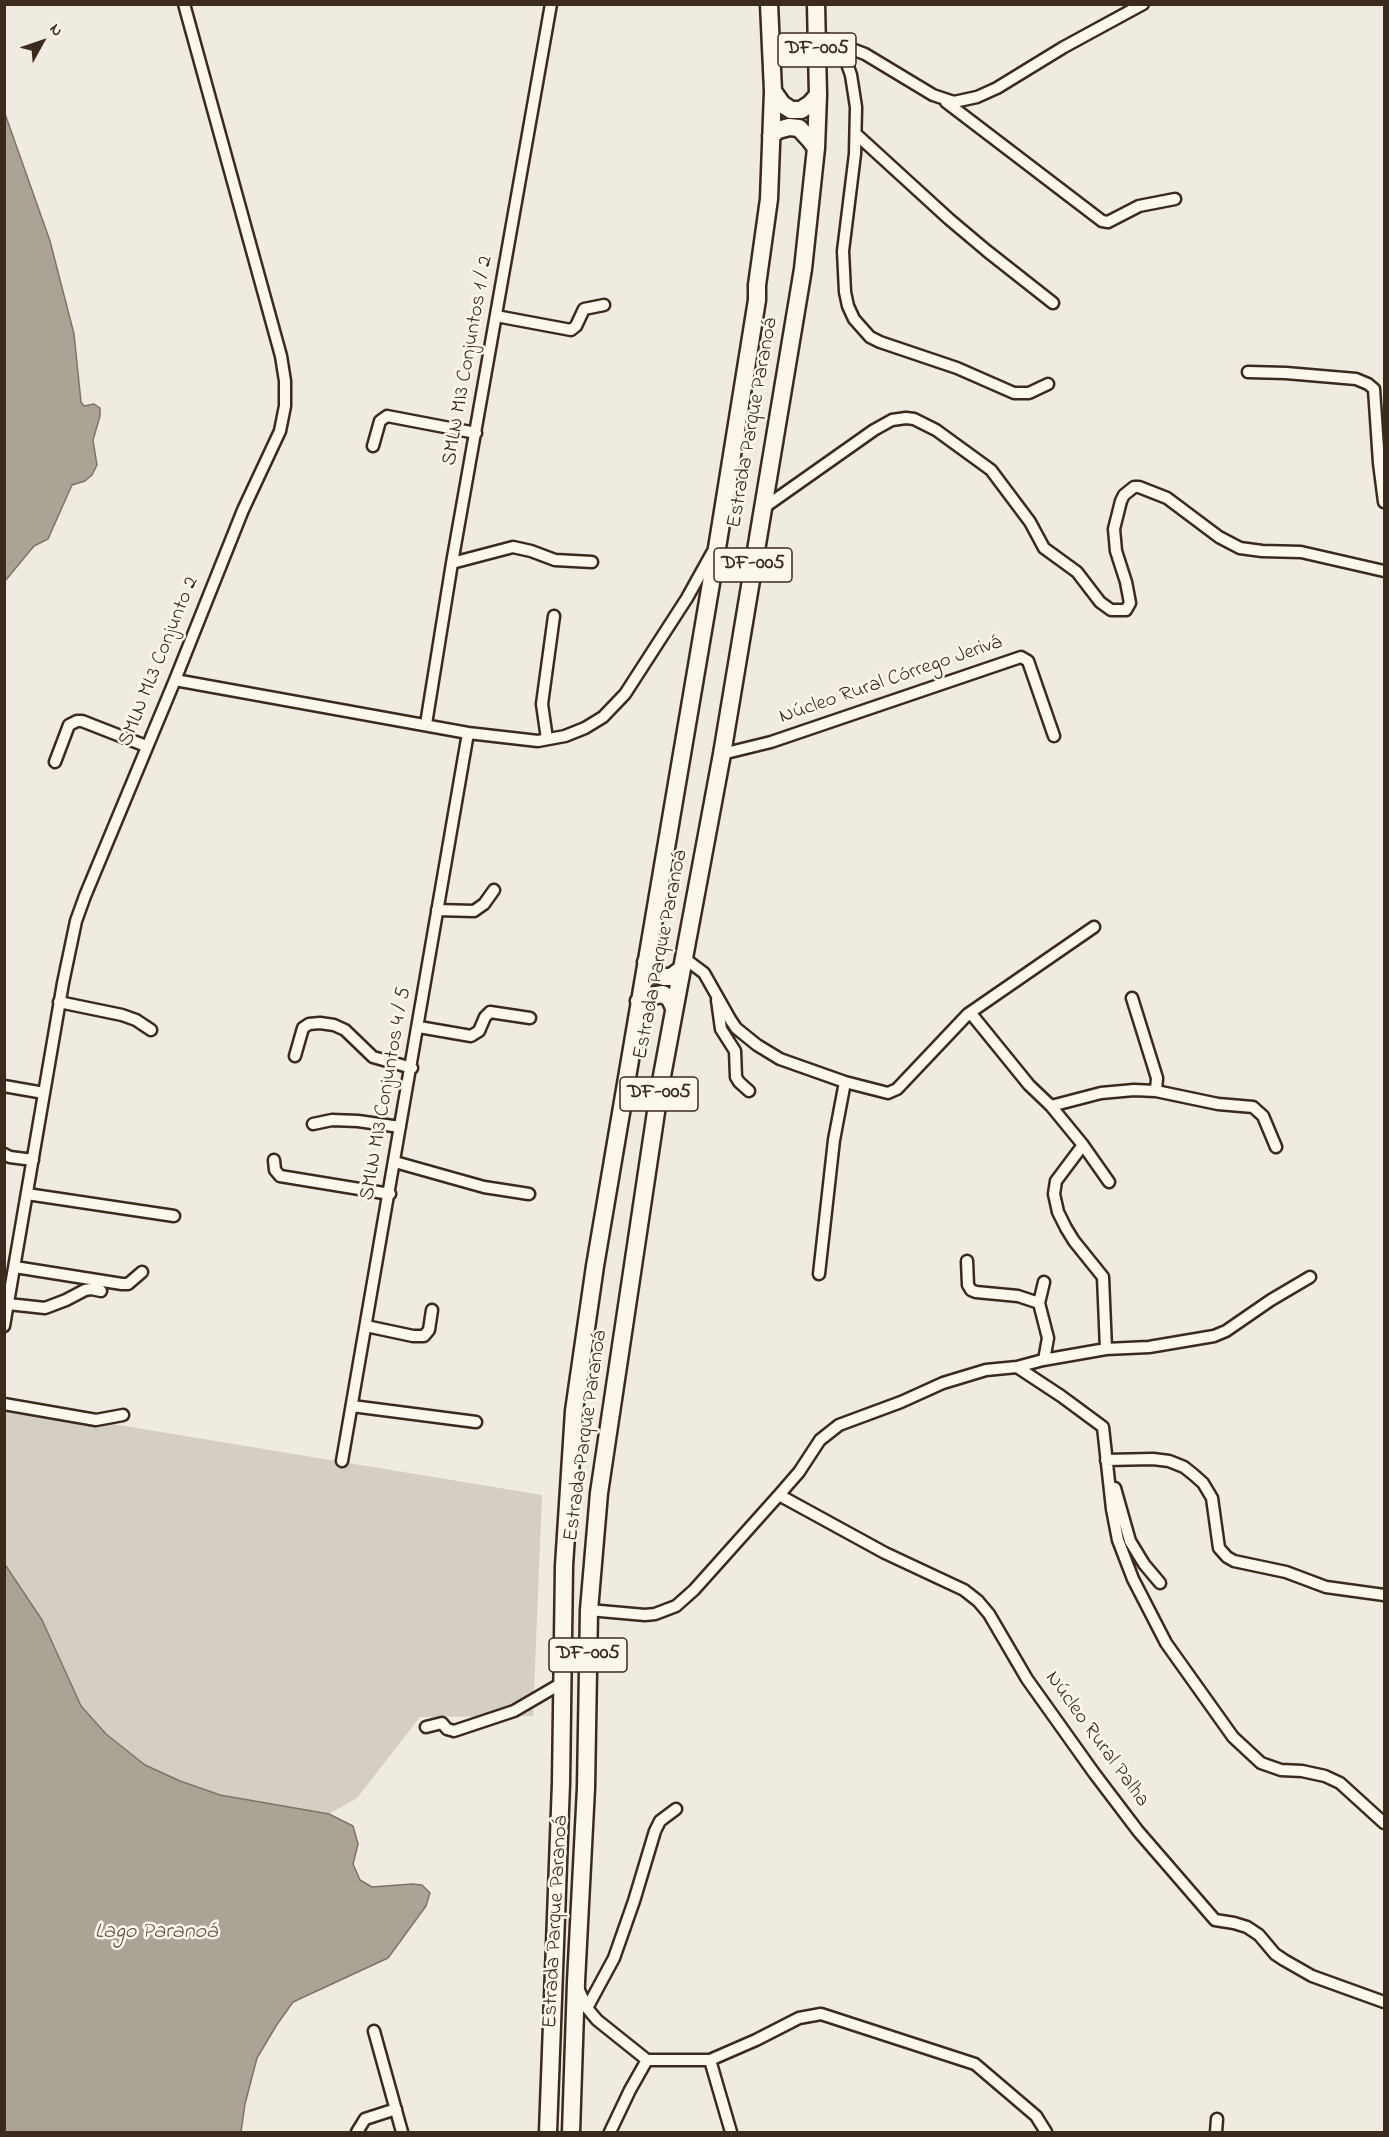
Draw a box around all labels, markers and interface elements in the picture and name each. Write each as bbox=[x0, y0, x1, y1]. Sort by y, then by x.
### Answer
north arrow bbox=[12, 12, 72, 72]
text: N bbox=[43, 19, 68, 42]
road number: DF-005 bbox=[778, 33, 856, 67]
street label: SMLN MI3 Conjuntos 1 / 2 bbox=[438, 254, 500, 468]
street label: Estrada Parque Paranoá bbox=[723, 316, 785, 530]
road number: DF-005 bbox=[714, 548, 792, 582]
street label: SMLN ML3 Conjunto 2 bbox=[114, 573, 206, 751]
street label: Núcleo Rural Córrego Jerivá bbox=[776, 631, 1006, 731]
street label: Estrada Parque Paranoá bbox=[629, 848, 695, 1062]
street label: SMLN MI3 Conjuntos 4 / 5 bbox=[356, 985, 418, 1203]
road number: DF-005 bbox=[620, 1077, 698, 1111]
street label: Estrada Parque Paranoá bbox=[560, 1329, 614, 1543]
road number: DF-005 bbox=[549, 1638, 627, 1672]
street label: Núcleo Rural Palha bbox=[1038, 1667, 1154, 1813]
street label: Estrada Parque Paranoá bbox=[539, 1815, 575, 2029]
water label: Lago Paranoá bbox=[95, 1920, 217, 1946]

